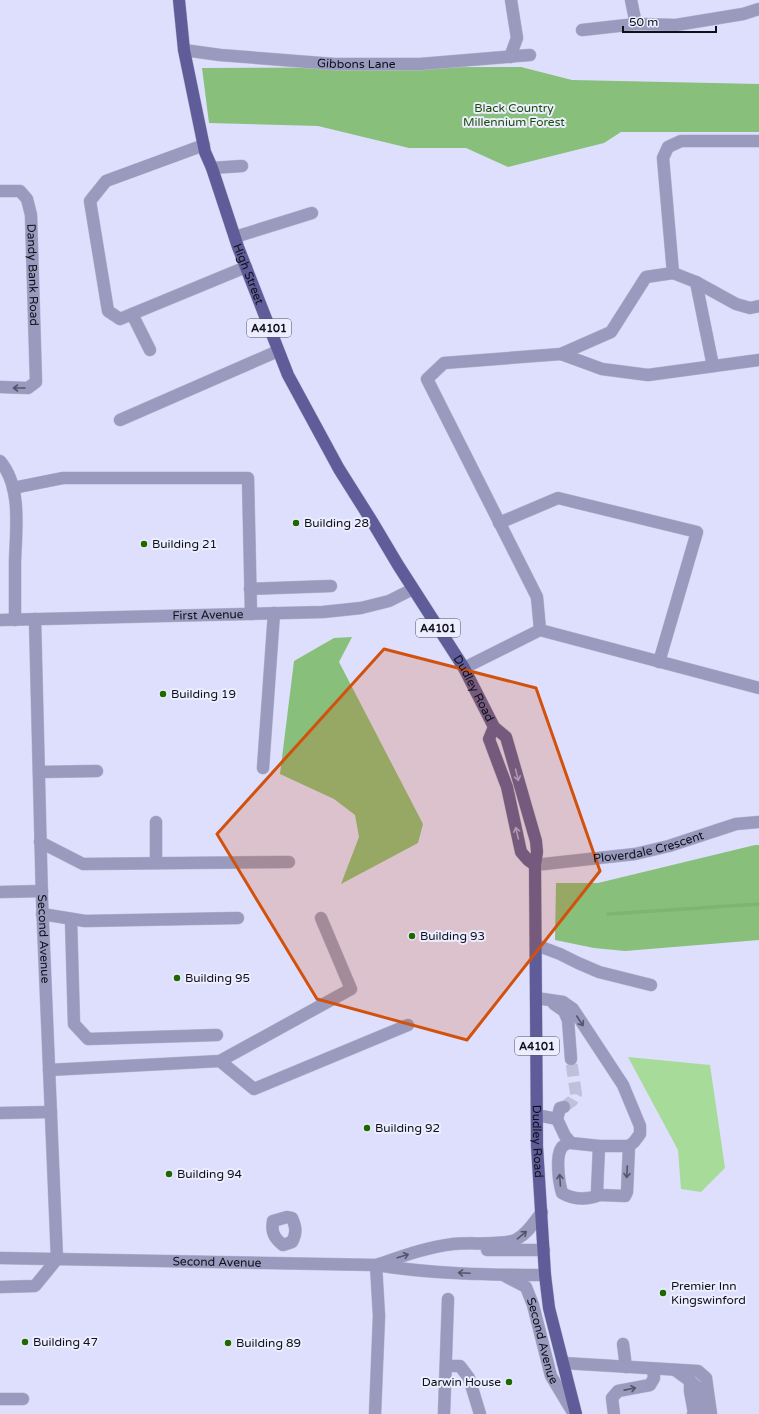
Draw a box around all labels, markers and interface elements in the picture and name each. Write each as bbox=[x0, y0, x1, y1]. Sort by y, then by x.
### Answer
scale bar bbox=[623, 8, 716, 34]
text: 50 m bbox=[629, 15, 658, 29]
street label: Gibbons Lane bbox=[317, 56, 396, 71]
park label: Black Country Millennium Forest bbox=[463, 101, 565, 129]
street label: Dandy Bank Road bbox=[24, 223, 41, 326]
street label: High Street bbox=[230, 241, 267, 307]
road number: A4101 bbox=[247, 319, 291, 337]
one-way arrow bbox=[13, 384, 26, 392]
place label: Building 28 bbox=[304, 516, 369, 530]
marker: Building 28 bbox=[291, 518, 301, 528]
place label: Building 21 bbox=[152, 537, 217, 551]
marker: Building 21 bbox=[139, 539, 149, 549]
street label: First Avenue bbox=[172, 607, 244, 623]
road number: A4101 bbox=[416, 619, 460, 637]
street label: Dudley Road bbox=[451, 652, 497, 724]
place label: Building 19 bbox=[171, 687, 236, 701]
marker: Building 19 bbox=[158, 689, 168, 699]
one-way arrow bbox=[514, 768, 521, 781]
one-way arrow bbox=[513, 826, 520, 839]
street label: Ploverdale Crescent bbox=[592, 828, 706, 866]
street label: Second Avenue bbox=[35, 894, 52, 984]
place label: Building 93 bbox=[420, 929, 485, 943]
marker: Building 93 bbox=[407, 931, 417, 941]
place label: Building 95 bbox=[185, 971, 250, 985]
marker: Building 95 bbox=[172, 973, 182, 983]
one-way arrow bbox=[577, 1015, 585, 1027]
road number: A4101 bbox=[515, 1037, 559, 1055]
street label: Dudley Road bbox=[530, 1105, 546, 1178]
place label: Building 92 bbox=[375, 1121, 440, 1135]
marker: Building 92 bbox=[362, 1123, 372, 1133]
one-way arrow bbox=[624, 1165, 631, 1178]
place label: Building 94 bbox=[177, 1167, 243, 1181]
marker: Building 94 bbox=[164, 1169, 174, 1179]
one-way arrow bbox=[556, 1174, 563, 1187]
one-way arrow bbox=[517, 1231, 528, 1240]
one-way arrow bbox=[396, 1252, 409, 1259]
street label: Second Avenue bbox=[172, 1254, 262, 1270]
one-way arrow bbox=[458, 1269, 471, 1277]
place label: Premier Inn Kingswinford bbox=[671, 1279, 746, 1307]
marker: Premier Inn Kingswinford bbox=[658, 1288, 668, 1298]
street label: Second Avenue bbox=[524, 1296, 561, 1387]
place label: Building 47 bbox=[33, 1335, 98, 1349]
place label: Building 89 bbox=[236, 1336, 301, 1350]
marker: Building 47 bbox=[20, 1337, 30, 1347]
marker: Building 89 bbox=[223, 1338, 233, 1348]
place label: Darwin House bbox=[422, 1375, 501, 1389]
marker: Darwin House bbox=[504, 1377, 514, 1387]
one-way arrow bbox=[623, 1385, 636, 1393]

